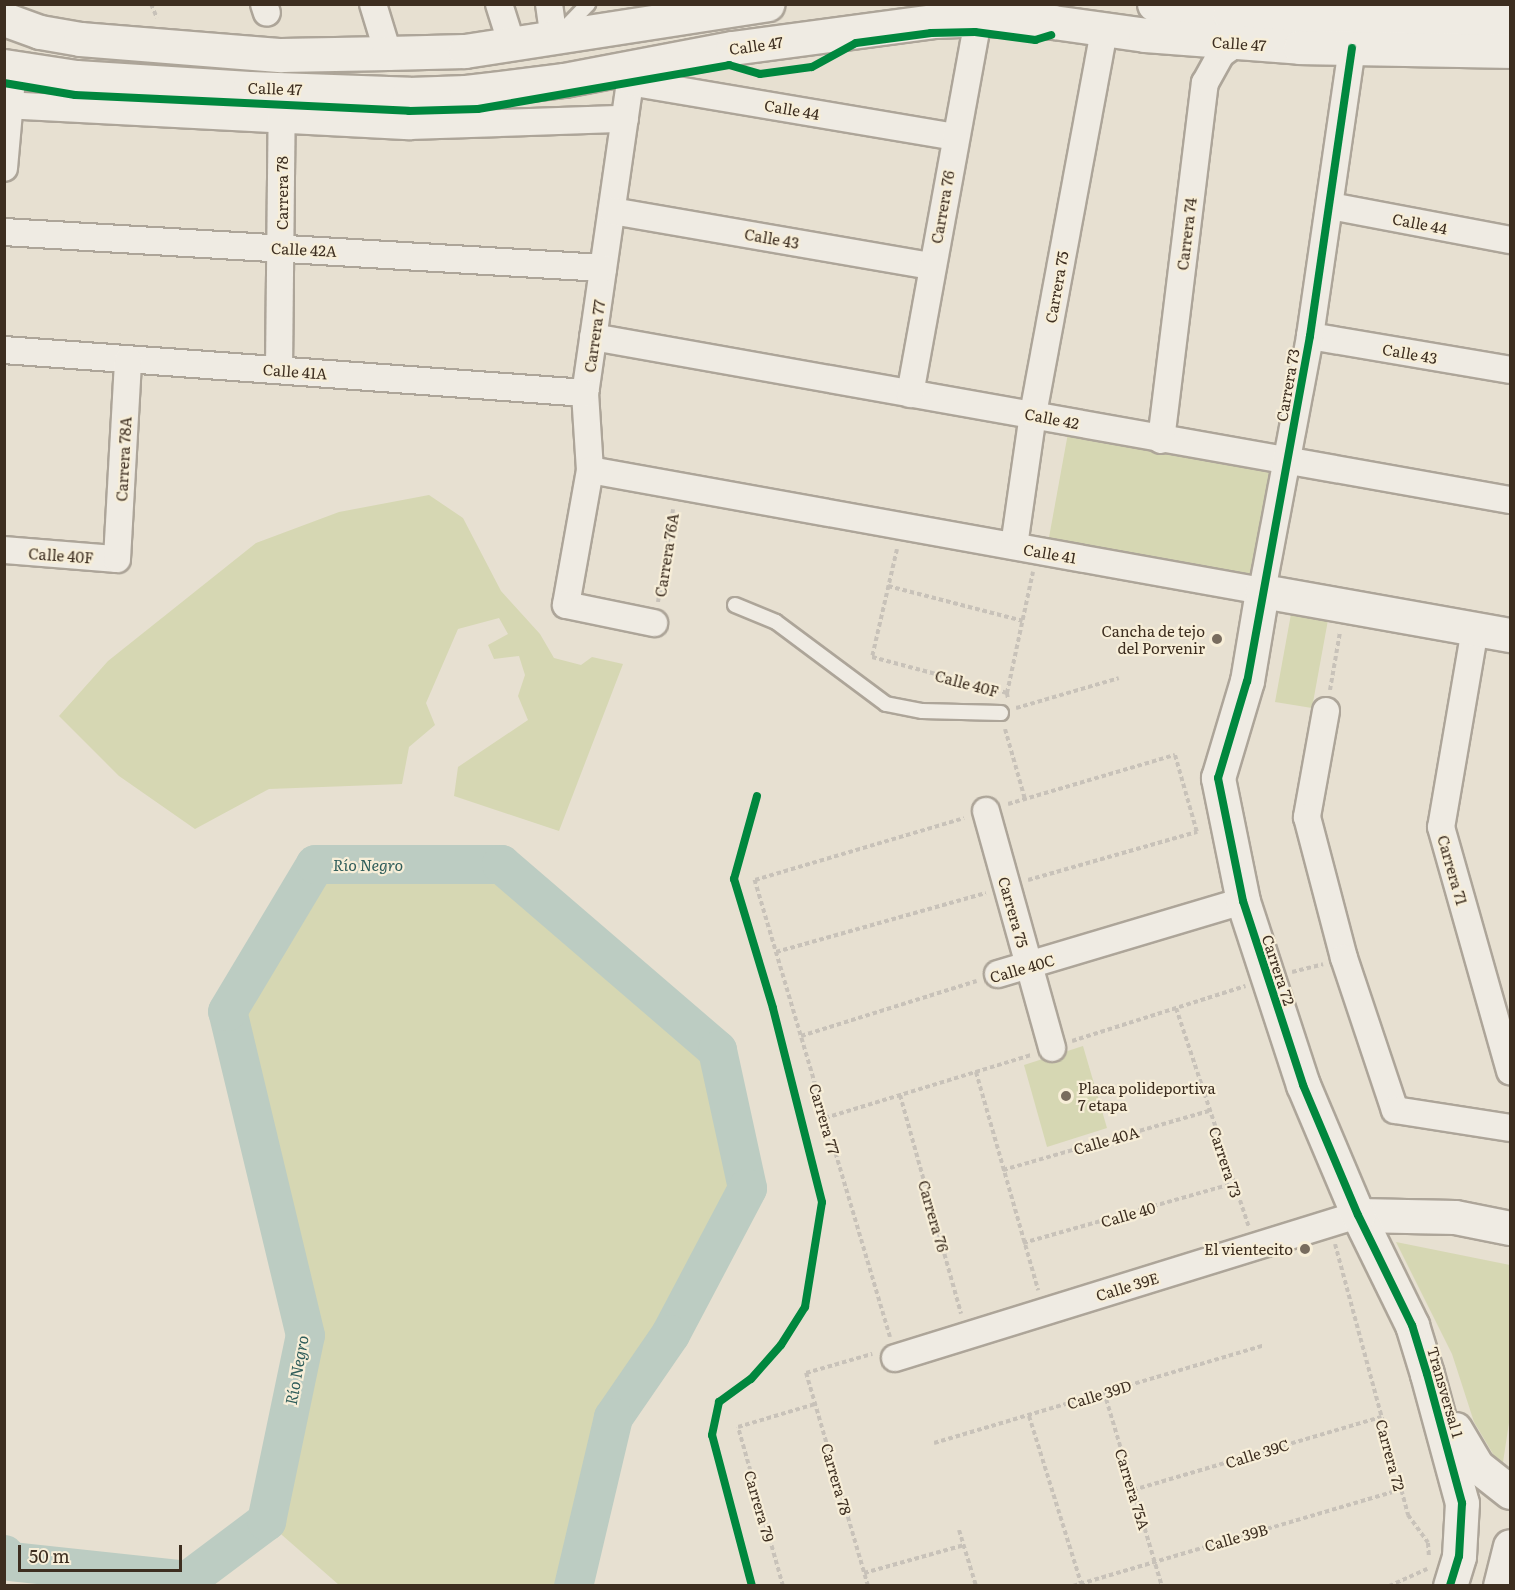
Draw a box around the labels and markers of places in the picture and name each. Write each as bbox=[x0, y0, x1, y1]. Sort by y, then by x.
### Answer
place label: Cancha de tejo del Porvenir bbox=[1101, 621, 1205, 656]
marker: Cancha de tejo del Porvenir bbox=[1210, 632, 1224, 646]
place label: Placa polideportiva 7 etapa bbox=[1078, 1078, 1215, 1113]
marker: Placa polideportiva 7 etapa bbox=[1059, 1089, 1073, 1103]
place label: El vientecito bbox=[1204, 1240, 1293, 1258]
marker: El vientecito bbox=[1298, 1242, 1312, 1256]

